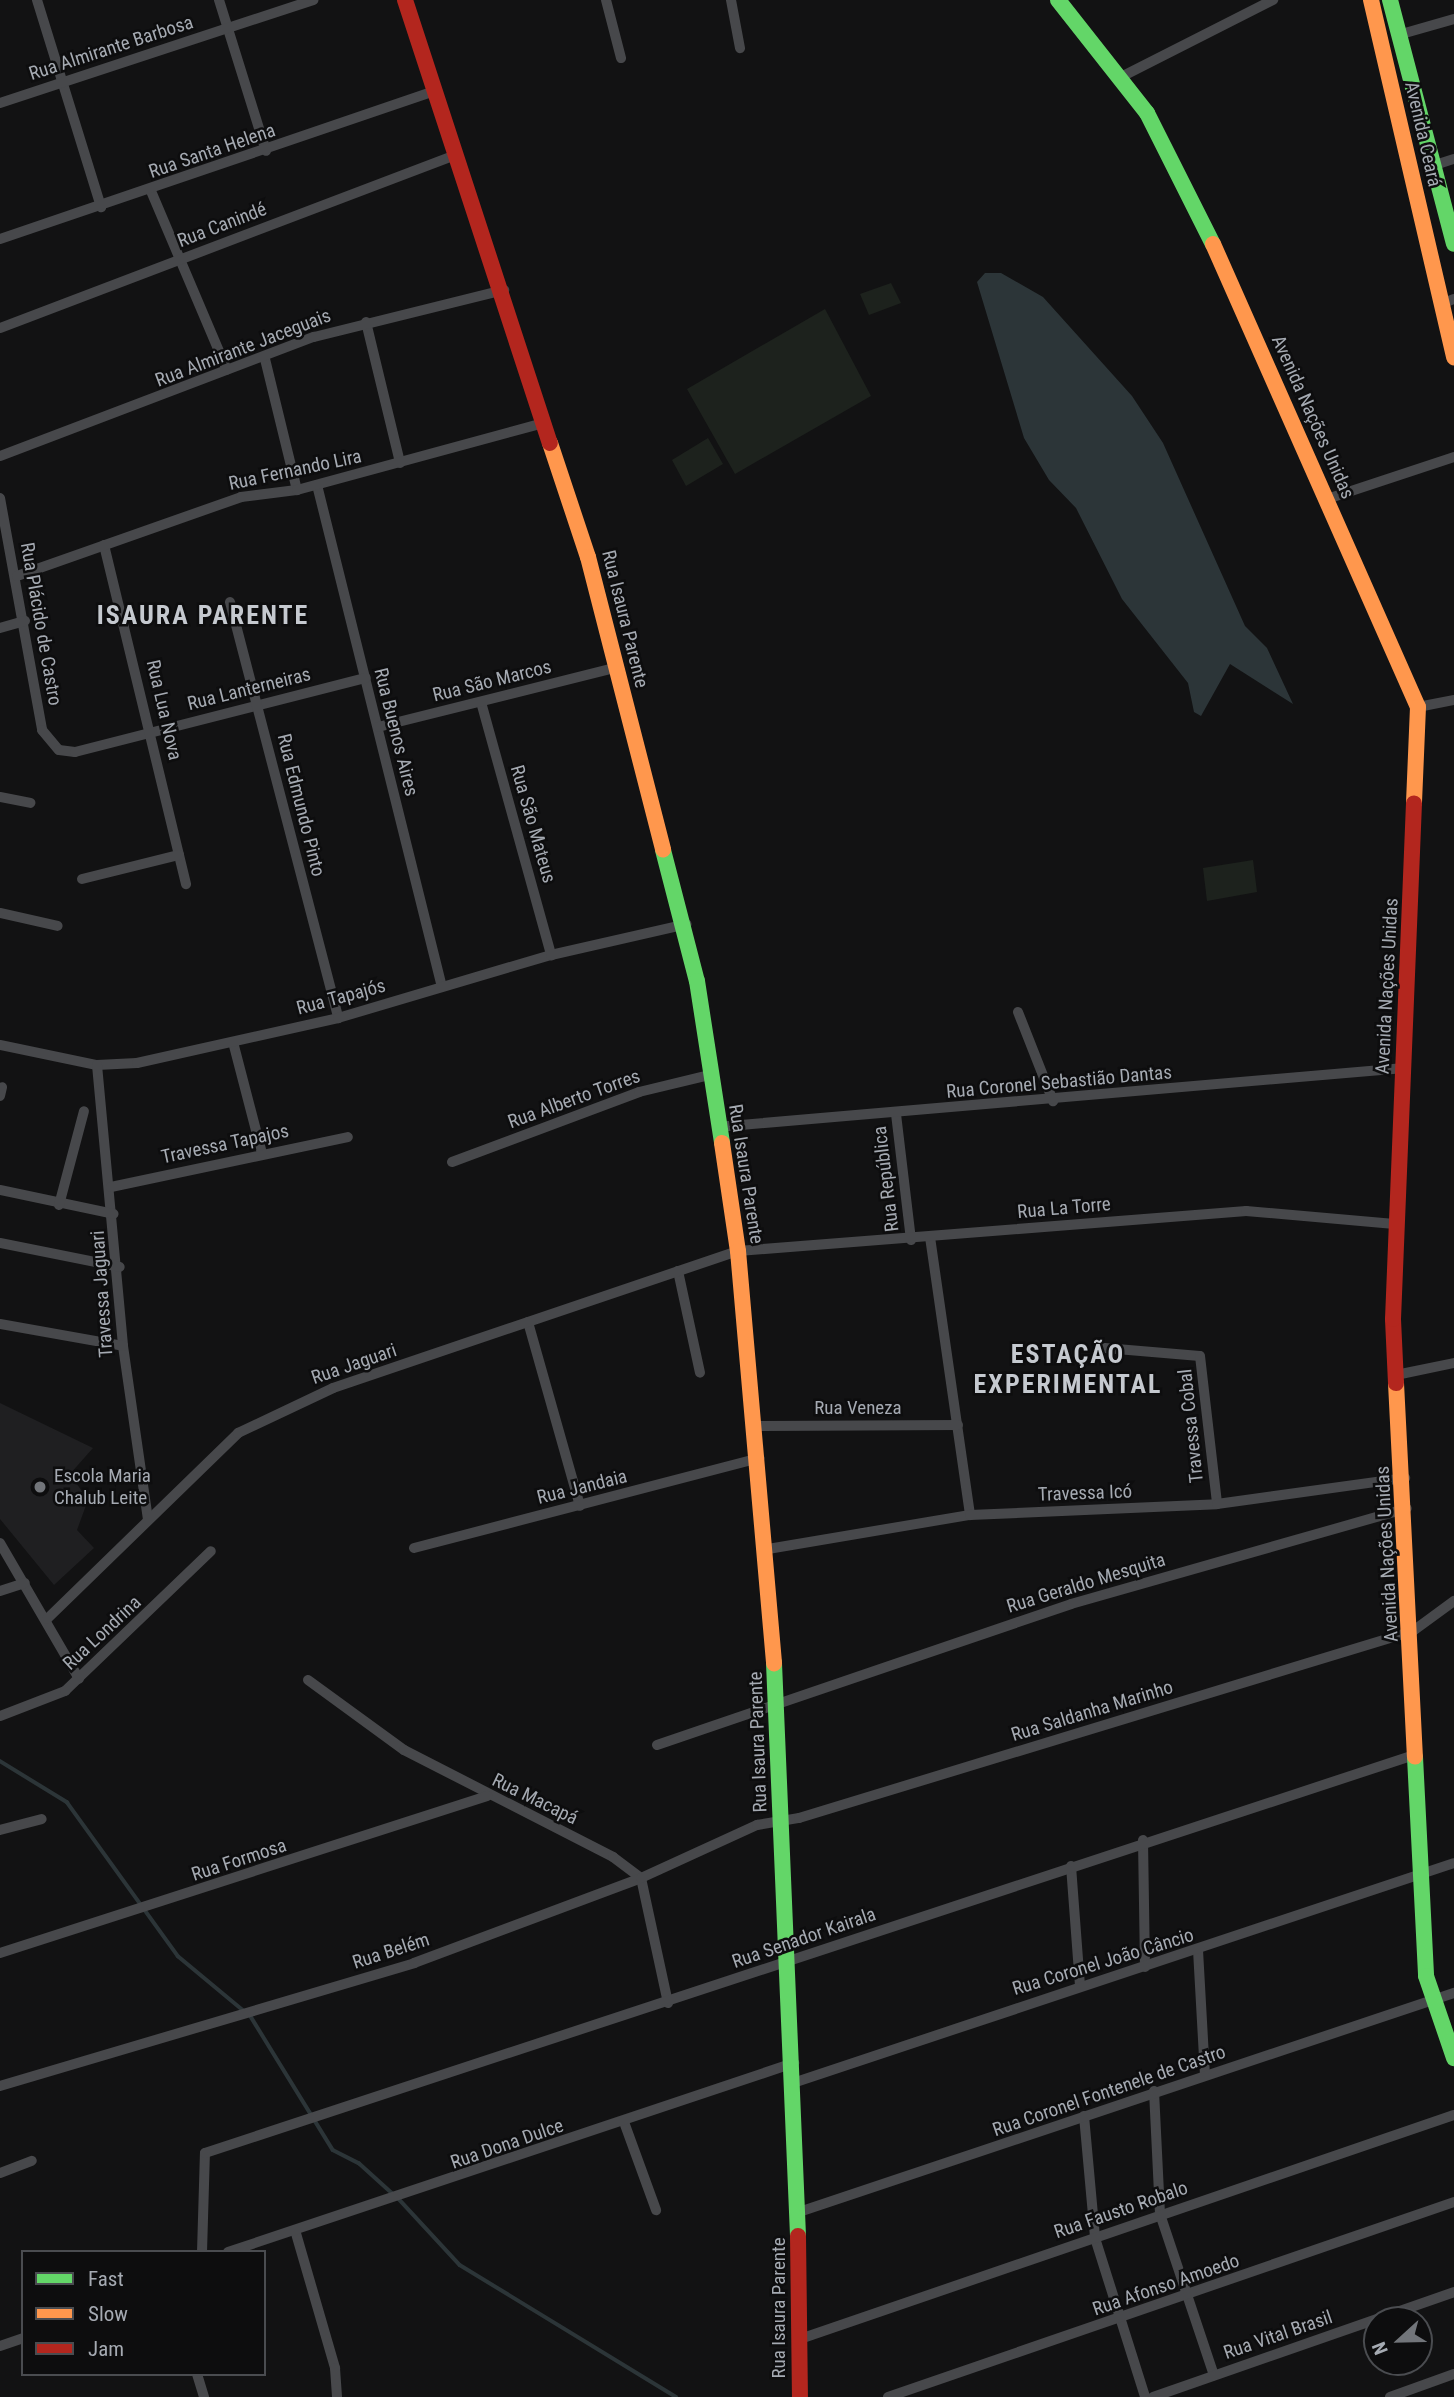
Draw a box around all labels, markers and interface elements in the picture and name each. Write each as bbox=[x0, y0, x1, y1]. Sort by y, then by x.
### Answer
street label: Rua Almirante Barbosa bbox=[26, 11, 196, 85]
street label: Avenida Ceará bbox=[1400, 79, 1446, 189]
street label: Rua Santa Helena bbox=[146, 119, 278, 183]
street label: Rua Canindé bbox=[174, 198, 270, 252]
street label: Rua Almirante Jaceguais bbox=[152, 304, 334, 392]
street label: Avenida Nações Unidas bbox=[1267, 332, 1359, 502]
street label: Rua Fernando Lira bbox=[227, 445, 363, 495]
street label: Rua Plácido de Castro bbox=[15, 541, 67, 707]
street label: Rua Isaura Parente bbox=[597, 548, 653, 690]
district label: ISAURA PARENTE bbox=[98, 600, 308, 632]
street label: Rua São Marcos bbox=[430, 655, 554, 707]
street label: Rua Lua Nova bbox=[141, 658, 187, 762]
street label: Rua Lanterneiras bbox=[185, 663, 313, 715]
street label: Rua Buenos Aires bbox=[369, 665, 423, 799]
street label: Rua Edmundo Pinto bbox=[272, 731, 330, 879]
street label: Rua São Mateus bbox=[505, 763, 561, 885]
street label: Avenida Nações Unidas bbox=[1371, 897, 1403, 1075]
street label: Rua Tapajós bbox=[294, 974, 388, 1020]
street label: Rua Coronel Sebastião Dantas bbox=[945, 1061, 1173, 1103]
street label: Rua Alberto Torres bbox=[505, 1064, 643, 1134]
street label: Rua Isaura Parente bbox=[724, 1103, 768, 1245]
street label: Travessa Tapajos bbox=[159, 1119, 291, 1169]
street label: Rua República bbox=[868, 1125, 904, 1233]
street label: Rua La Torre bbox=[1016, 1193, 1112, 1223]
street label: Travessa Jaguari bbox=[86, 1230, 118, 1358]
street label: Rua Jaguari bbox=[308, 1339, 400, 1389]
district label: ESTAÇÃO EXPERIMENTAL bbox=[975, 1339, 1161, 1400]
street label: Travessa Cobal bbox=[1174, 1368, 1208, 1484]
street label: Rua Veneza bbox=[814, 1397, 902, 1419]
place label: Escola Maria Chalub Leite bbox=[54, 1465, 151, 1509]
street label: Rua Jandaia bbox=[535, 1465, 629, 1509]
street label: Avenida Nações Unidas bbox=[1371, 1465, 1403, 1643]
marker: Escola Maria Chalub Leite bbox=[32, 1479, 48, 1495]
street label: Travessa Icó bbox=[1037, 1480, 1133, 1506]
street label: Rua Geraldo Mesquita bbox=[1004, 1548, 1168, 1618]
street label: Rua Londrina bbox=[58, 1591, 146, 1675]
street label: Rua Isaura Parente bbox=[744, 1671, 772, 1813]
street label: Rua Saldanha Marinho bbox=[1008, 1676, 1176, 1746]
street label: Rua Macapá bbox=[488, 1768, 582, 1830]
street label: Rua Formosa bbox=[189, 1834, 289, 1886]
street label: Rua Senador Kairala bbox=[729, 1903, 879, 1973]
street label: Rua Coronel João Câncio bbox=[1010, 1924, 1196, 2000]
street label: Rua Belém bbox=[350, 1928, 432, 1974]
street label: Rua Coronel Fontenele de Castro bbox=[989, 2040, 1229, 2142]
street label: Rua Dona Dulce bbox=[448, 2114, 566, 2174]
street label: Rua Fausto Robalo bbox=[1051, 2176, 1191, 2244]
street label: Rua Isaura Parente bbox=[768, 2237, 790, 2379]
street label: Rua Afonso Amoedo bbox=[1090, 2249, 1242, 2321]
legend bbox=[21, 2250, 266, 2376]
text: Fast bbox=[88, 2267, 124, 2291]
text: Slow bbox=[88, 2302, 128, 2326]
street label: Rua Vital Brasil bbox=[1221, 2306, 1335, 2364]
north arrow bbox=[1363, 2306, 1433, 2376]
text: Jam bbox=[88, 2337, 124, 2361]
text: N bbox=[1367, 2339, 1393, 2358]

